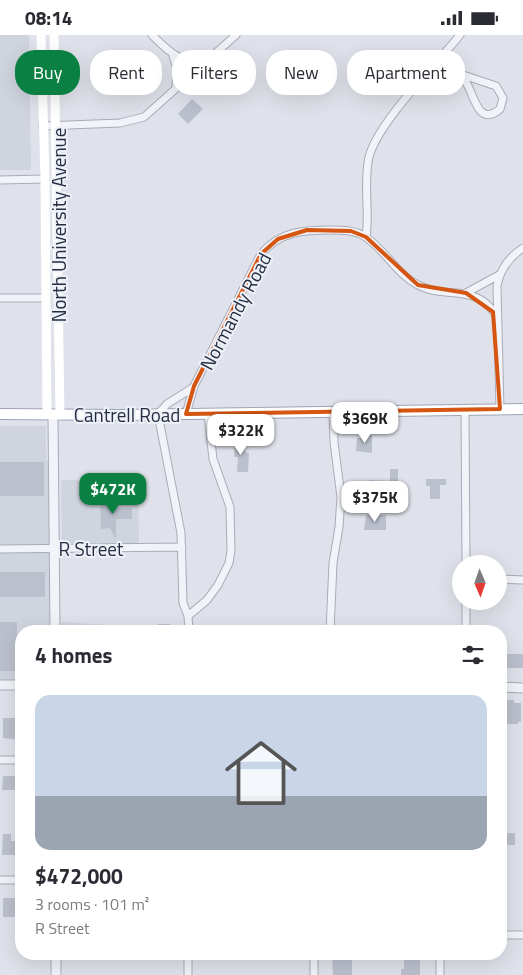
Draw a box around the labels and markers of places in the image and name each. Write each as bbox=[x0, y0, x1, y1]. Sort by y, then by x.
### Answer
pin: $369K bbox=[330, 401, 400, 444]
pin: $322K bbox=[206, 413, 276, 456]
pin: $472K bbox=[78, 473, 148, 515]
pin: $375K bbox=[340, 481, 410, 523]

